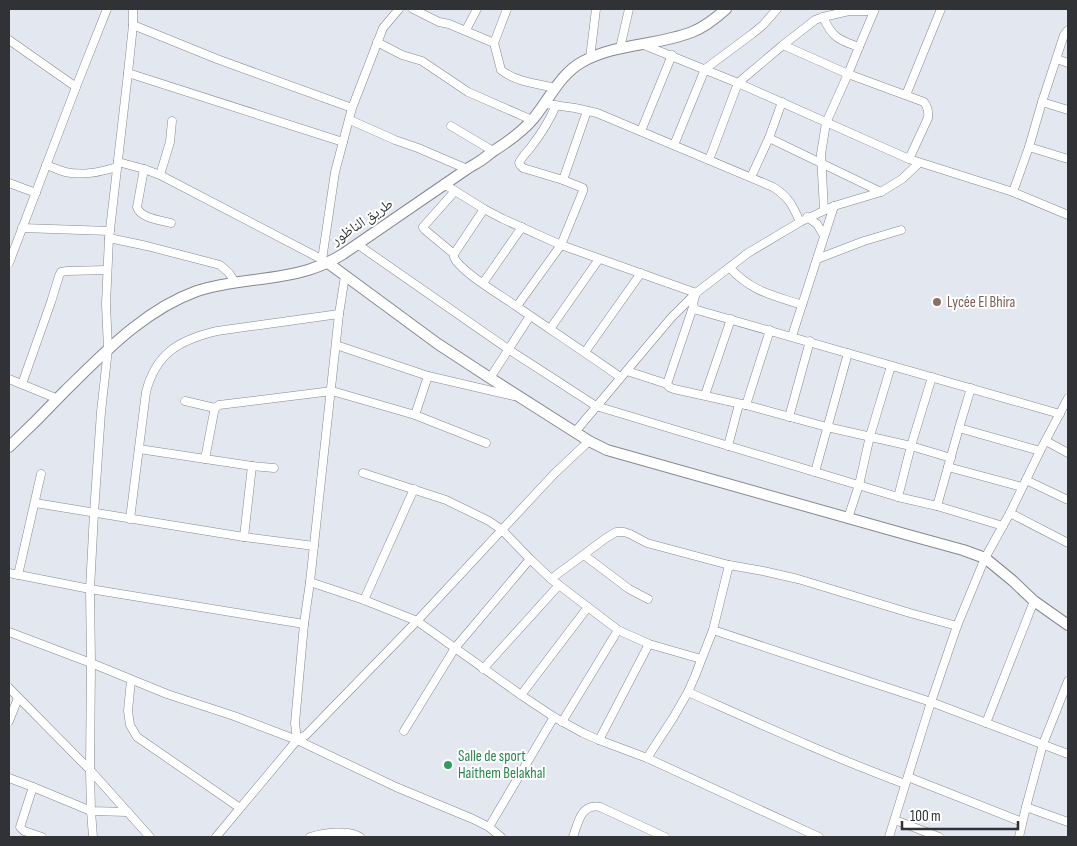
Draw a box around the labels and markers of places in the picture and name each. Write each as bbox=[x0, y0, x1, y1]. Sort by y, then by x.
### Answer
place label: Lycée El Bhira bbox=[947, 293, 1016, 312]
marker: Lycée El Bhira bbox=[931, 296, 943, 308]
place label: Salle de sport Haithem Belakhal bbox=[458, 747, 545, 783]
marker: Salle de sport Haithem Belakhal bbox=[442, 759, 454, 771]

